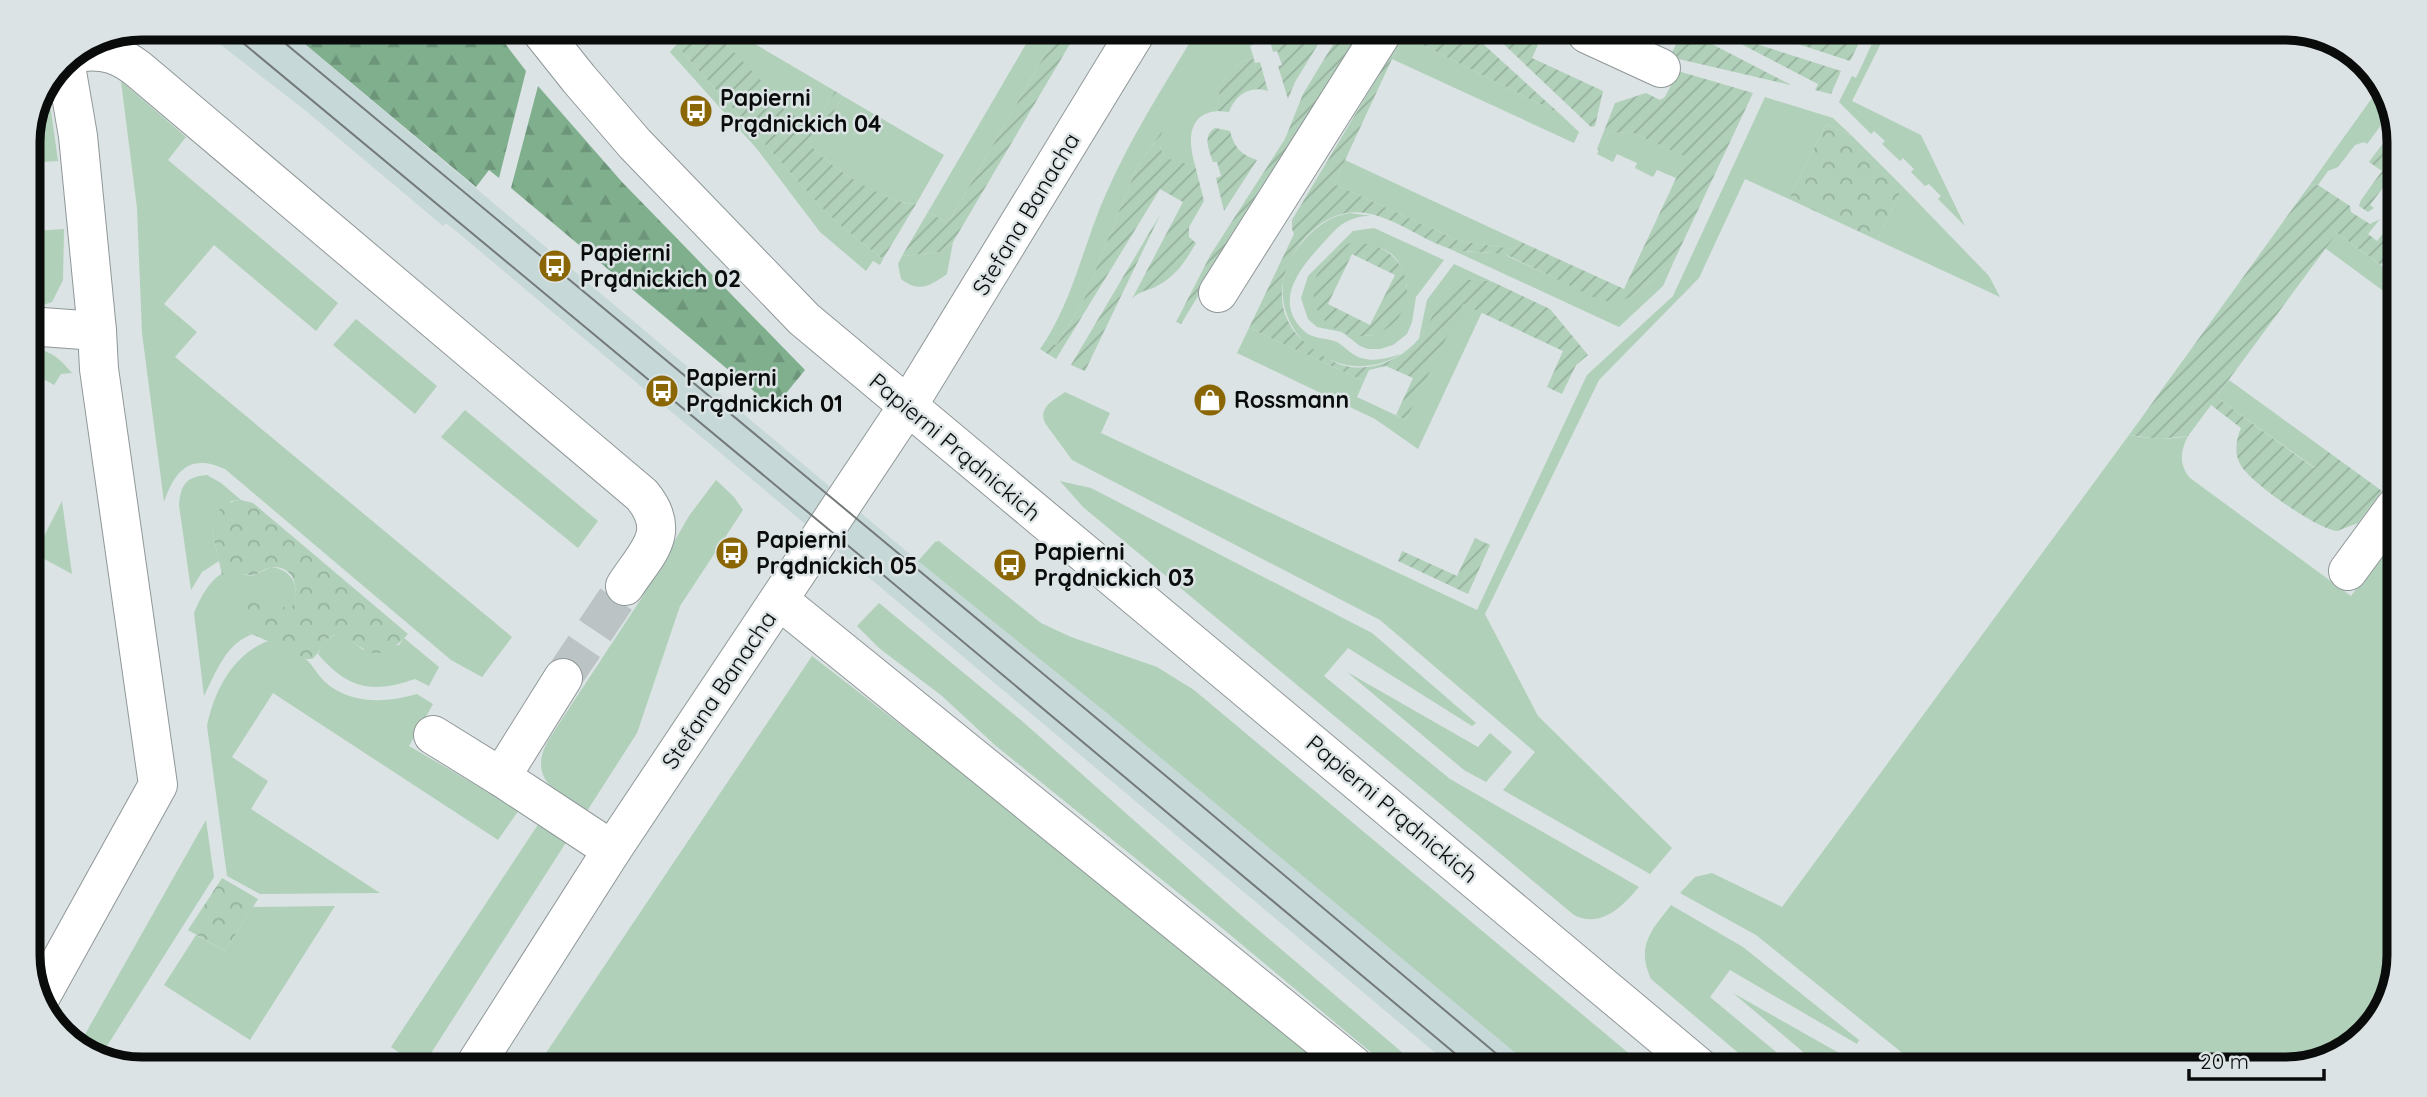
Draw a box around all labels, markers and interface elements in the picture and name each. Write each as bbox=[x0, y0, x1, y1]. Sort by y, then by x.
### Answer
place label: Papierni Prądnickich 04 bbox=[720, 83, 882, 138]
bus stop icon: Papierni Prądnickich 04 bbox=[677, 92, 715, 130]
street label: Stefana Banacha bbox=[966, 127, 1085, 300]
place label: Papierni Prądnickich 02 bbox=[580, 238, 741, 293]
bus stop icon: Papierni Prądnickich 02 bbox=[536, 247, 574, 285]
place label: Papierni Prądnickich 01 bbox=[686, 363, 843, 418]
street label: Papierni Prądnickich bbox=[864, 366, 1047, 527]
bus stop icon: Papierni Prądnickich 01 bbox=[643, 372, 681, 410]
shop icon: Rossmann bbox=[1191, 381, 1229, 419]
place label: Rossmann bbox=[1234, 385, 1349, 414]
place label: Papierni Prądnickich 05 bbox=[756, 525, 917, 580]
bus stop icon: Papierni Prądnickich 05 bbox=[713, 534, 751, 572]
place label: Papierni Prądnickich 03 bbox=[1034, 537, 1194, 592]
bus stop icon: Papierni Prądnickich 03 bbox=[991, 546, 1029, 584]
street label: Stefana Banacha bbox=[655, 605, 782, 774]
street label: Papierni Prądnickich bbox=[1301, 728, 1484, 889]
scale bar bbox=[2189, 1038, 2324, 1082]
text: 20 m bbox=[2200, 1048, 2249, 1074]

